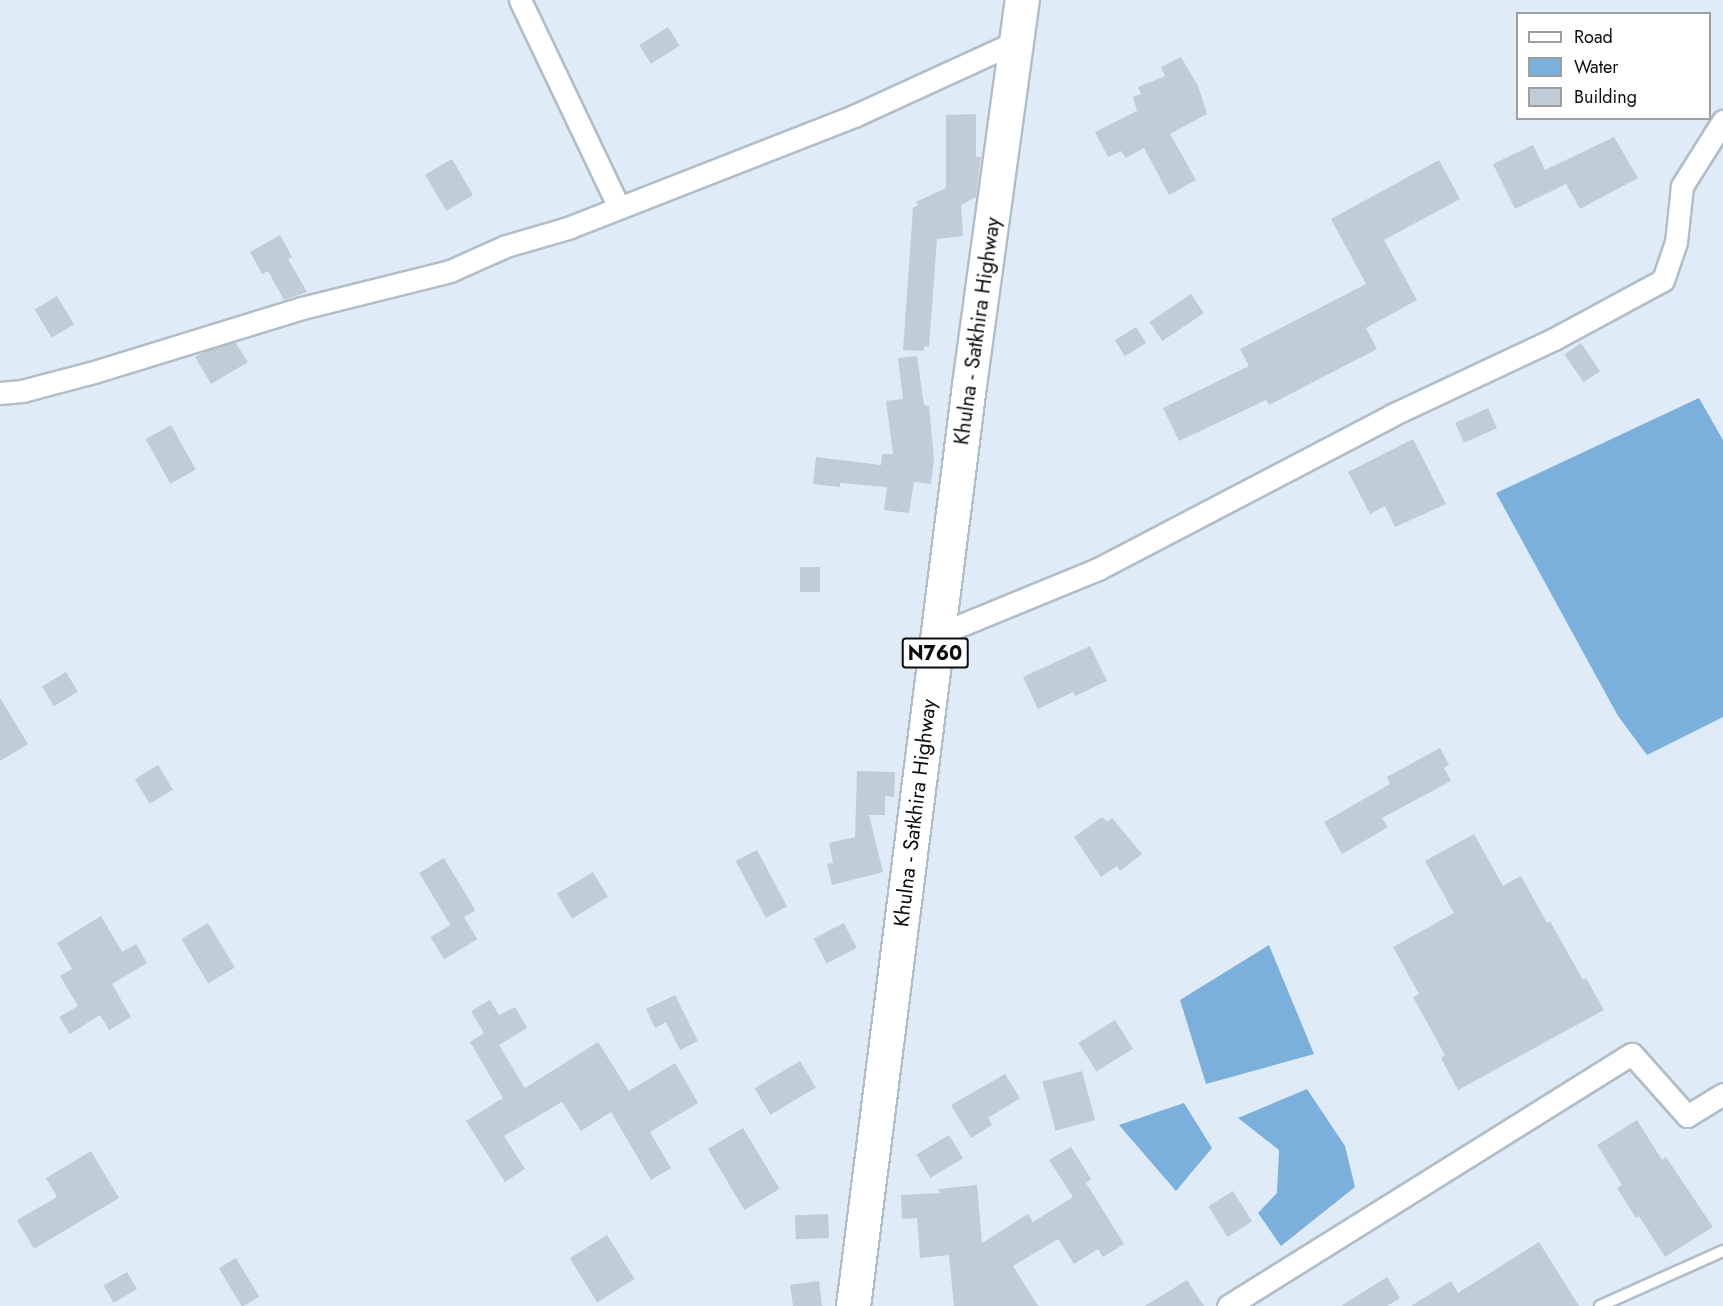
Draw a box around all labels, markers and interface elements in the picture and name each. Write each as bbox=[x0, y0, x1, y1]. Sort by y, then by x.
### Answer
legend bbox=[1516, 12, 1711, 120]
text: Road bbox=[1574, 24, 1613, 50]
text: Water bbox=[1574, 54, 1618, 80]
text: Building bbox=[1574, 84, 1637, 110]
street label: Khulna - Satkhira Highway bbox=[949, 215, 1005, 447]
road number: N760 bbox=[900, 636, 970, 670]
street label: Khulna - Satkhira Highway bbox=[888, 697, 942, 929]

